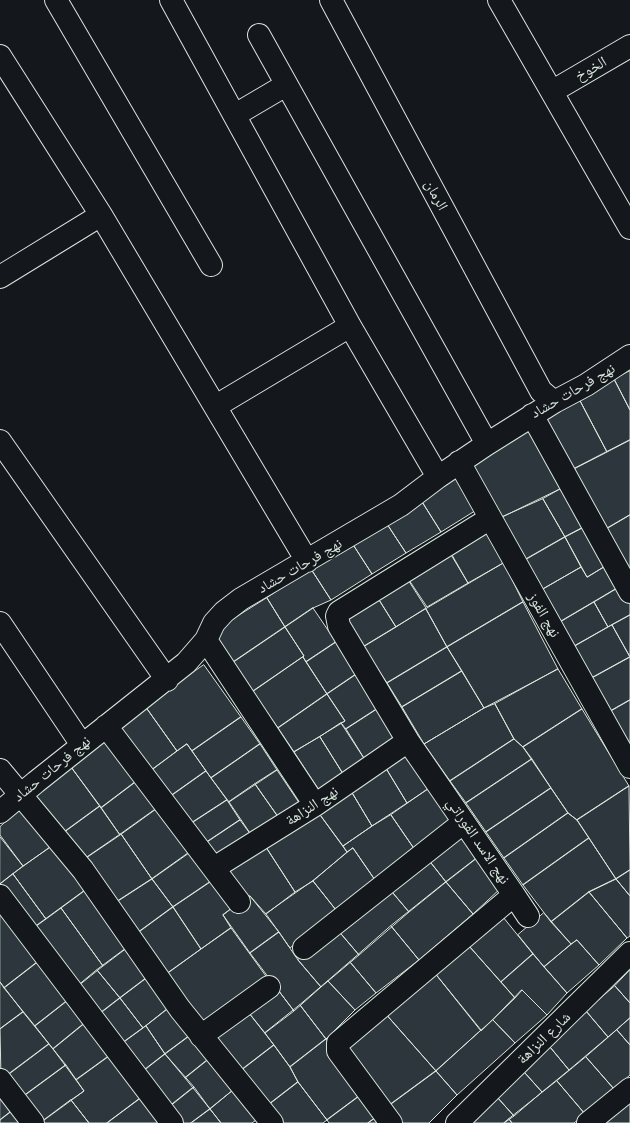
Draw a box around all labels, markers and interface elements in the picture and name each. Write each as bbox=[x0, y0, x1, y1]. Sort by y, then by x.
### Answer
street label: الخوخ bbox=[572, 53, 610, 85]
street label: الرمان bbox=[420, 177, 452, 213]
street label: نهج فرحات حشاد bbox=[528, 360, 618, 422]
street label: نهج فرحات حشاد bbox=[255, 535, 345, 597]
street label: نهج الفوز bbox=[524, 589, 564, 641]
street label: نهج فرحات حشاد bbox=[10, 732, 94, 806]
street label: نهج النزاهة bbox=[282, 782, 342, 830]
street label: نهج الاسد الفوراتي bbox=[442, 794, 514, 888]
street label: شارع النزاهة bbox=[513, 1008, 575, 1068]

